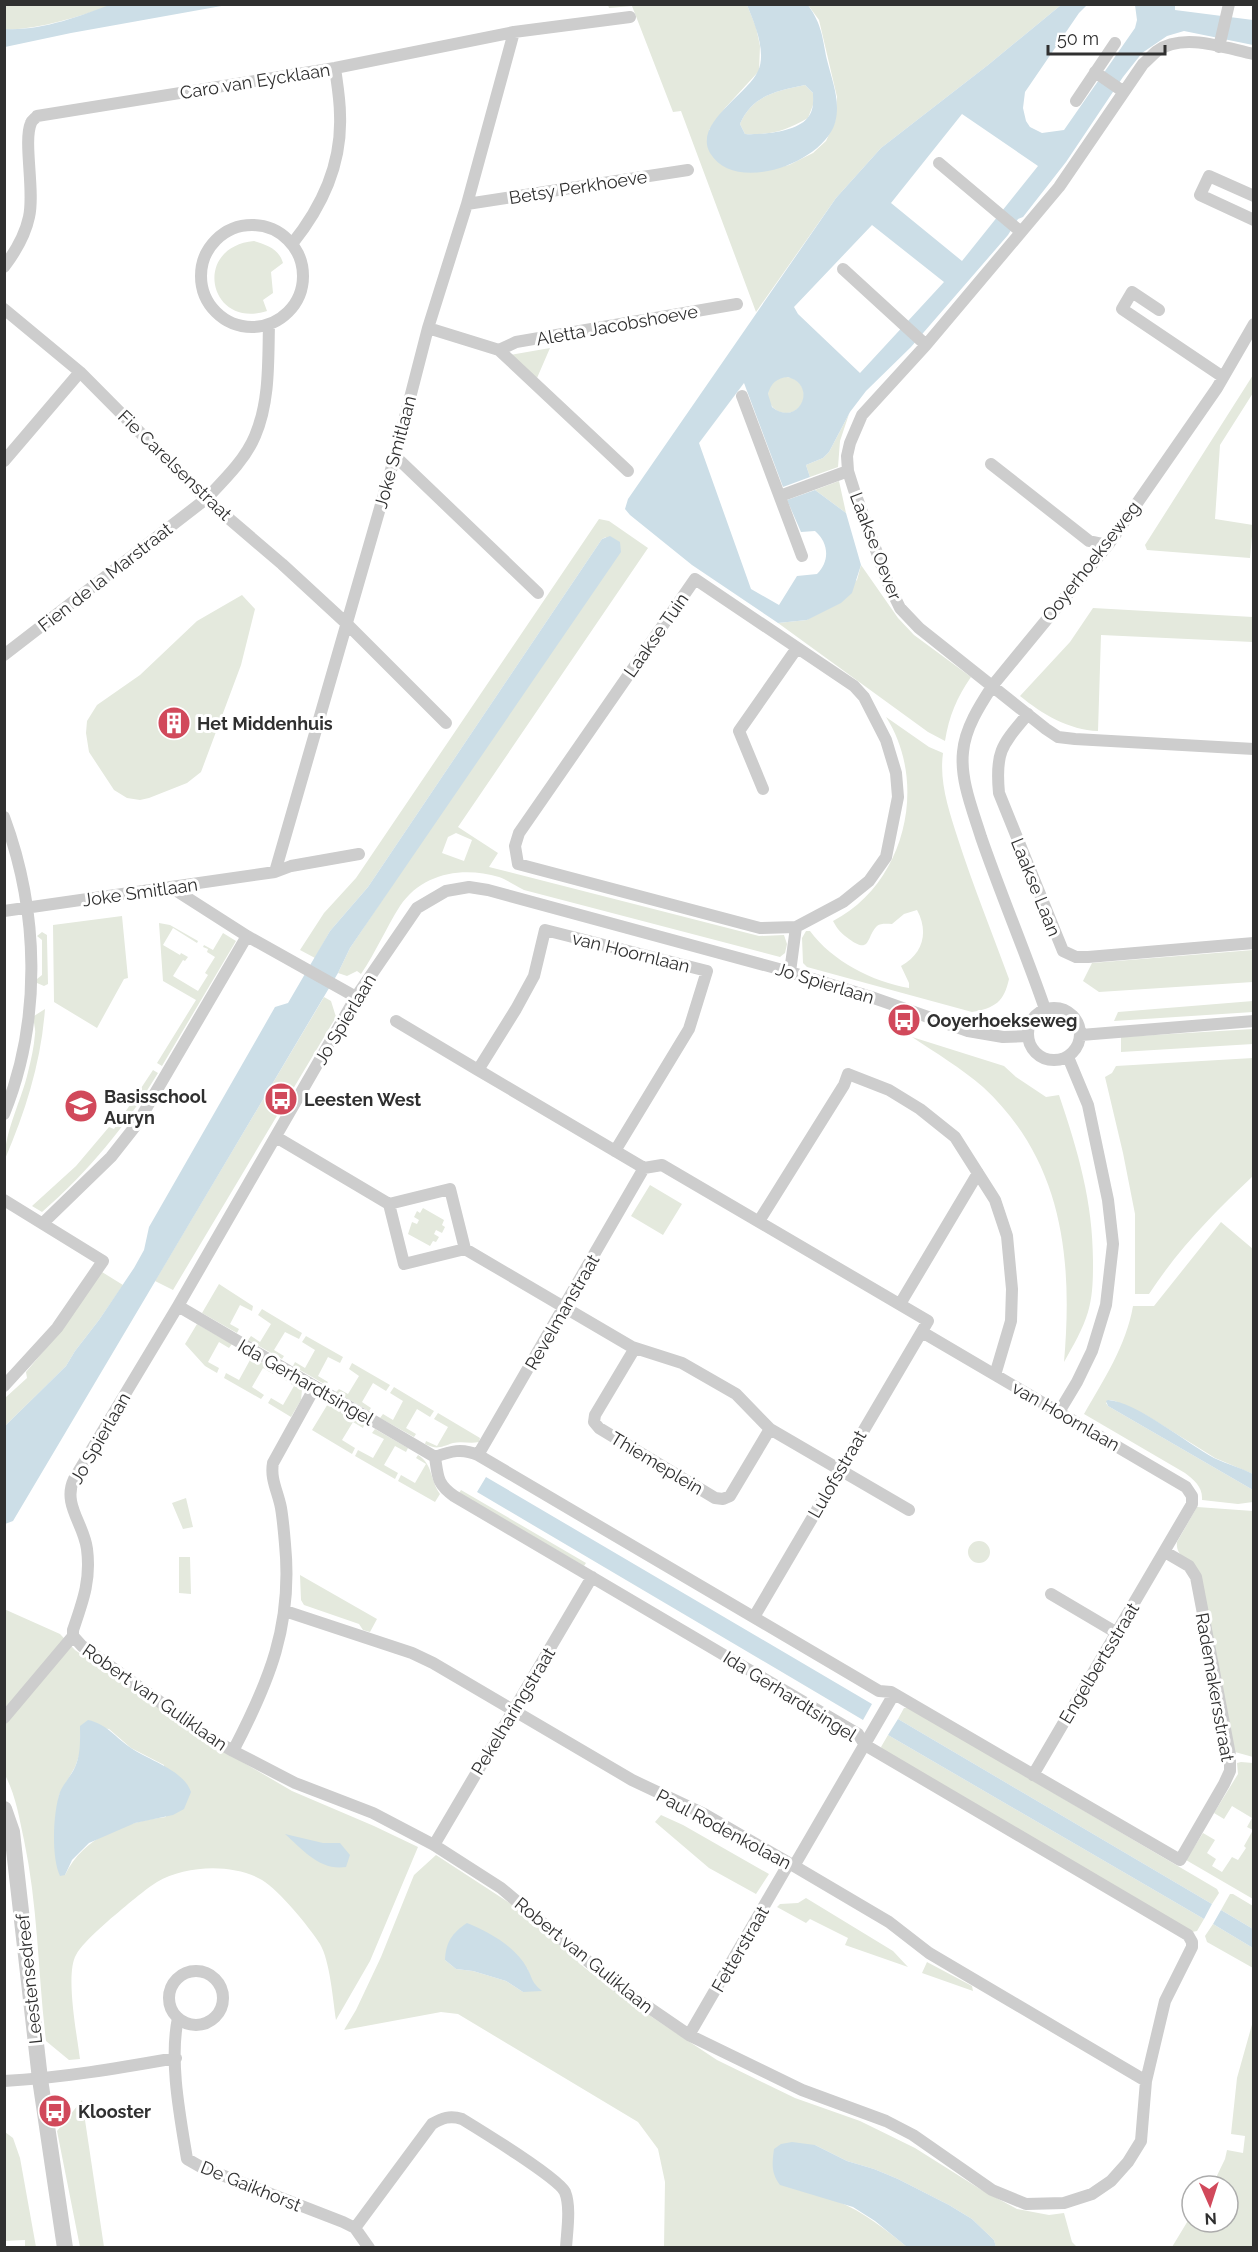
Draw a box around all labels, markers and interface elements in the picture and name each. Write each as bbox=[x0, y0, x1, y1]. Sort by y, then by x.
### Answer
scale bar bbox=[1048, 18, 1165, 56]
text: 50 m bbox=[1057, 28, 1099, 49]
street label: Caro van Eycklaan bbox=[178, 59, 332, 103]
street label: Betsy Perkhoeve bbox=[507, 166, 649, 208]
street label: Aletta Jacobshoeve bbox=[535, 300, 700, 350]
street label: Joke Smitlaan bbox=[370, 393, 420, 511]
street label: Fie Carelsenstraat bbox=[114, 405, 236, 525]
street label: Laakse Oever bbox=[846, 489, 906, 603]
street label: Ooyerhoekseweg bbox=[1038, 497, 1144, 625]
street label: Fien de la Marstraat bbox=[34, 518, 176, 636]
street label: Laakse Tuin bbox=[619, 589, 693, 681]
building icon: Het Middenhuis bbox=[156, 705, 192, 741]
place label: Het Middenhuis bbox=[197, 713, 333, 734]
street label: Laakse Laan bbox=[1007, 835, 1065, 939]
street label: Joke Smitlaan bbox=[81, 874, 199, 910]
street label: van Hoornlaan bbox=[570, 927, 692, 977]
street label: Jo Spierlaan bbox=[773, 958, 877, 1008]
street label: Jo Spierlaan bbox=[310, 970, 380, 1068]
bus stop icon: Ooyerhoekseweg bbox=[886, 1002, 922, 1038]
place label: Ooyerhoekseweg bbox=[927, 1010, 1077, 1031]
bus stop icon: Leesten West bbox=[263, 1081, 299, 1117]
place label: Basisschool Auryn bbox=[104, 1086, 207, 1128]
school or university icon: Basisschool Auryn bbox=[63, 1088, 99, 1124]
place label: Leesten West bbox=[304, 1089, 421, 1110]
street label: Revelmanstraat bbox=[520, 1250, 604, 1374]
street label: Ida Gerhardtsingel bbox=[234, 1335, 378, 1429]
street label: van Hoornlaan bbox=[1009, 1377, 1123, 1455]
street label: Jo Spierlaan bbox=[65, 1389, 135, 1487]
street label: Lulofsstraat bbox=[803, 1426, 871, 1522]
street label: Thiemeplein bbox=[607, 1427, 707, 1499]
street label: Engelbertsstraat bbox=[1055, 1599, 1143, 1727]
street label: Rademakersstraat bbox=[1192, 1611, 1238, 1763]
street label: Robert van Guliklaan bbox=[79, 1639, 231, 1755]
street label: Pekelharingstraat bbox=[467, 1644, 559, 1778]
street label: Ida Gerhardtsingel bbox=[720, 1647, 861, 1745]
street label: Paul Rodenkolaan bbox=[653, 1785, 795, 1873]
street label: Robert van Guliklaan bbox=[511, 1893, 657, 2017]
street label: Fetterstraat bbox=[707, 1902, 773, 1996]
street label: Leestensedreef bbox=[12, 1912, 46, 2045]
bus stop icon: Klooster bbox=[37, 2093, 73, 2129]
place label: Klooster bbox=[78, 2101, 151, 2122]
street label: De Gaikhorst bbox=[198, 2156, 304, 2216]
north arrow bbox=[1180, 2174, 1240, 2234]
text: N bbox=[1204, 2209, 1217, 2228]

